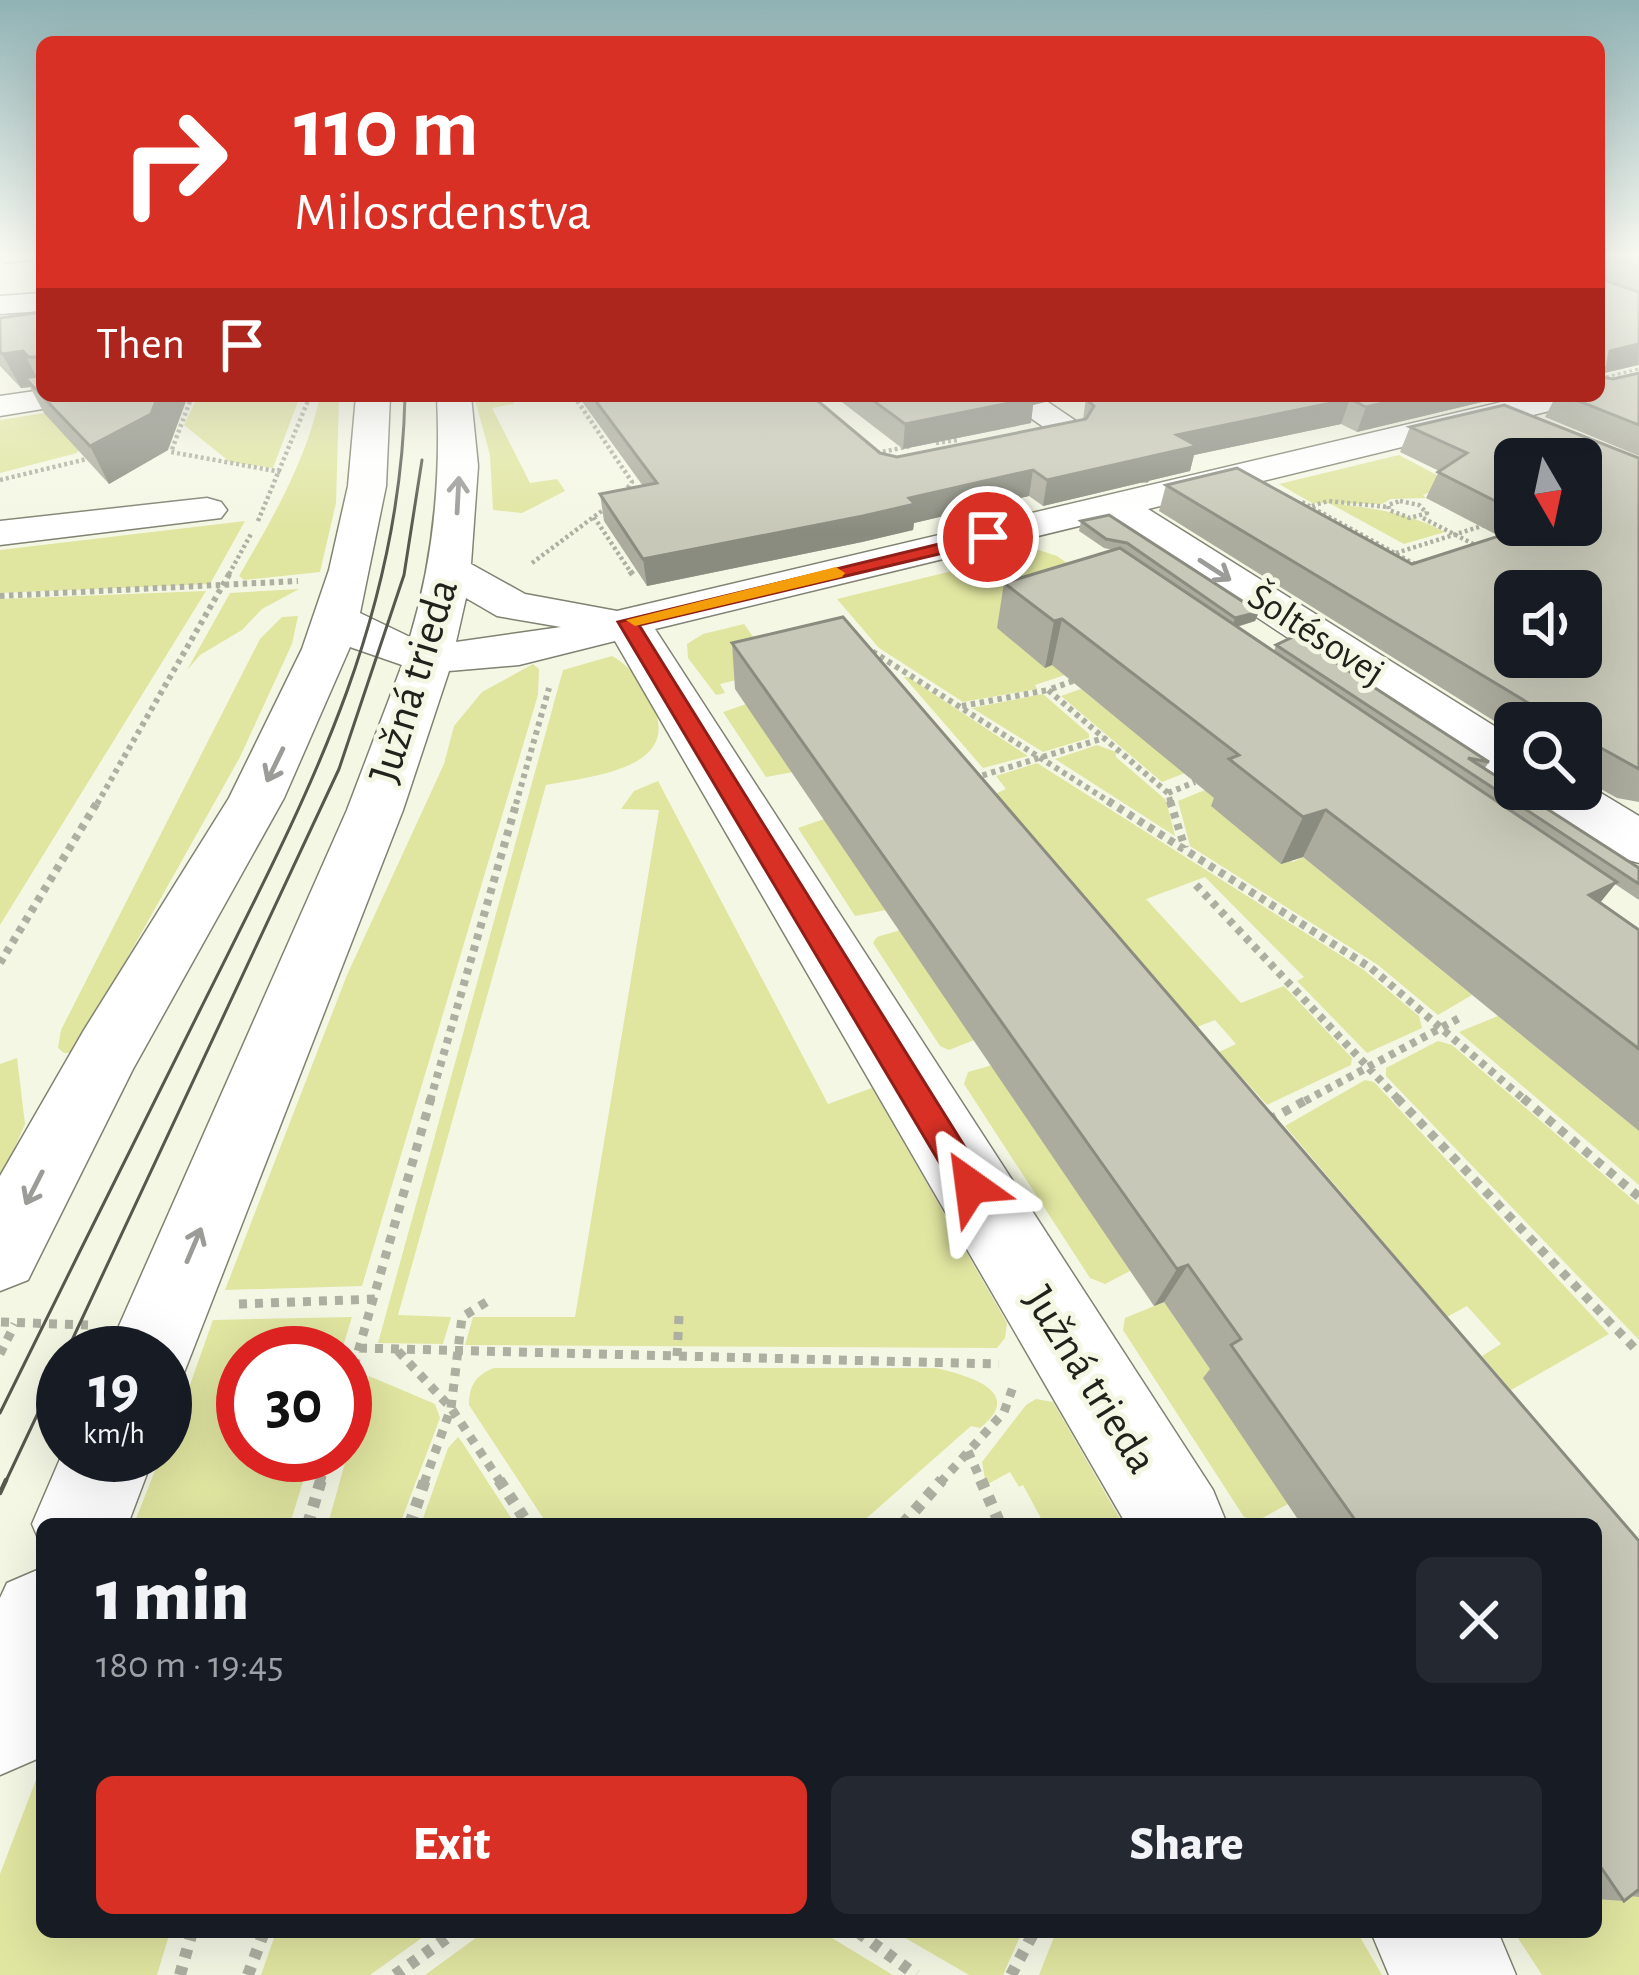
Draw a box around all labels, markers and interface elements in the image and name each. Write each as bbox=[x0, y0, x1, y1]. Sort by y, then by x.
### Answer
icon: right bbox=[96, 84, 252, 240]
text: 110 m bbox=[294, 88, 479, 172]
text: Milosrdenstva bbox=[294, 186, 592, 240]
icon: arrive bbox=[209, 312, 275, 378]
text: Then bbox=[96, 322, 185, 367]
north arrow bbox=[1494, 438, 1602, 546]
map controls bbox=[1494, 438, 1602, 810]
one-way arrow bbox=[447, 476, 470, 515]
pin bbox=[937, 486, 1039, 588]
icon: arrive bbox=[955, 504, 1021, 570]
one-way arrow bbox=[1197, 557, 1231, 582]
button: sound bbox=[1494, 570, 1602, 678]
street label: Južná trieda bbox=[362, 574, 466, 788]
street label: Šoltésovej bbox=[1241, 575, 1392, 693]
button: search bbox=[1494, 702, 1602, 810]
one-way arrow bbox=[263, 746, 285, 782]
position arrow bbox=[908, 1123, 1034, 1249]
one-way arrow bbox=[21, 1170, 44, 1206]
one-way arrow bbox=[185, 1227, 206, 1264]
street label: Južná trieda bbox=[1015, 1279, 1165, 1481]
speed limit sign: 30 bbox=[216, 1326, 372, 1482]
text: 19 bbox=[89, 1359, 139, 1419]
text: km/h bbox=[83, 1419, 145, 1449]
button: close bbox=[1416, 1557, 1542, 1683]
text: 1 min bbox=[96, 1561, 249, 1633]
text: 180 m · 19:45 bbox=[96, 1646, 284, 1685]
button: Exit bbox=[96, 1776, 807, 1914]
button: Share bbox=[831, 1776, 1542, 1914]

